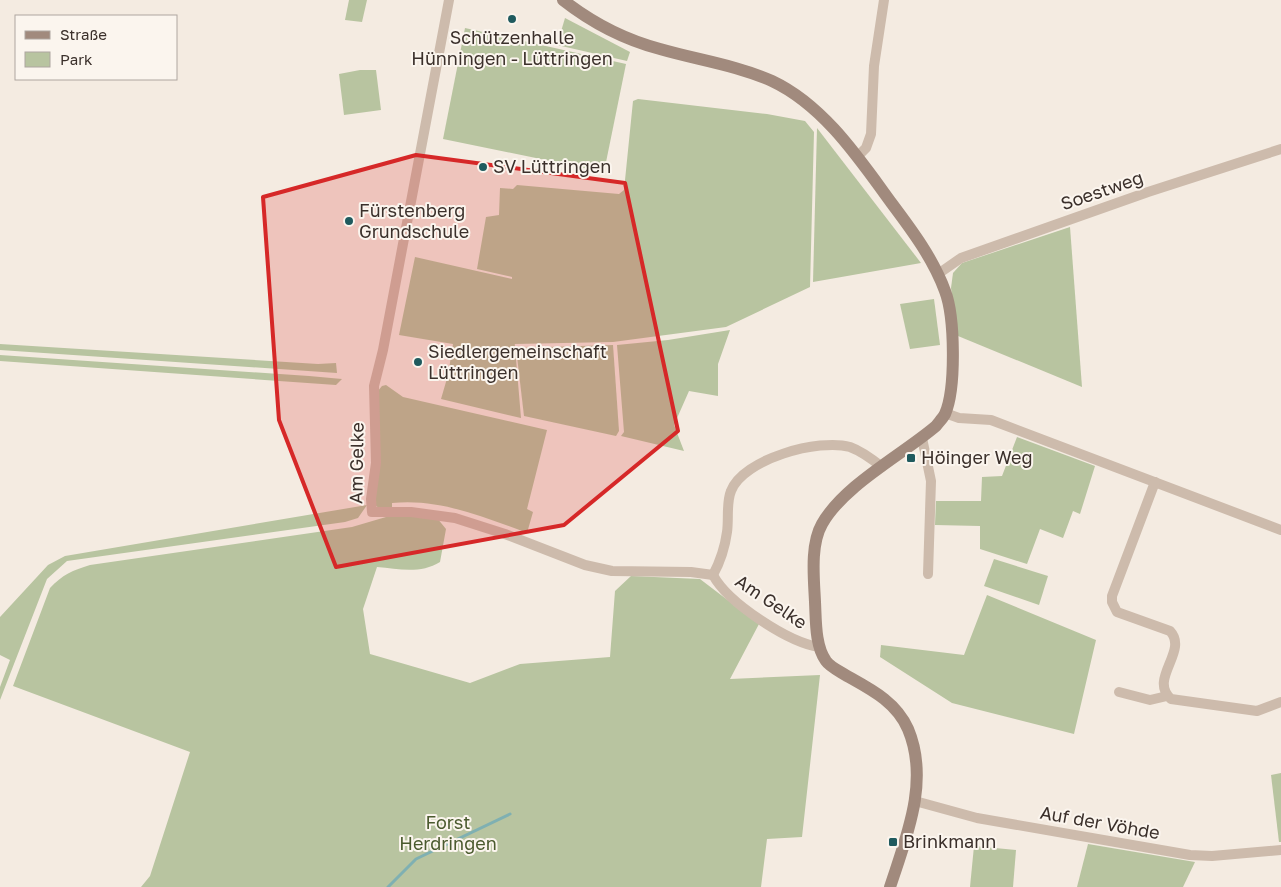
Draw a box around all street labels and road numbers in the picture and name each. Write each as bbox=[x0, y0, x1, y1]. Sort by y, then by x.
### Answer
street label: Soestweg bbox=[1058, 166, 1146, 214]
street label: Am Gelke bbox=[344, 422, 368, 504]
street label: Am Gelke bbox=[732, 569, 812, 633]
street label: Auf der Vöhde bbox=[1039, 801, 1162, 843]

